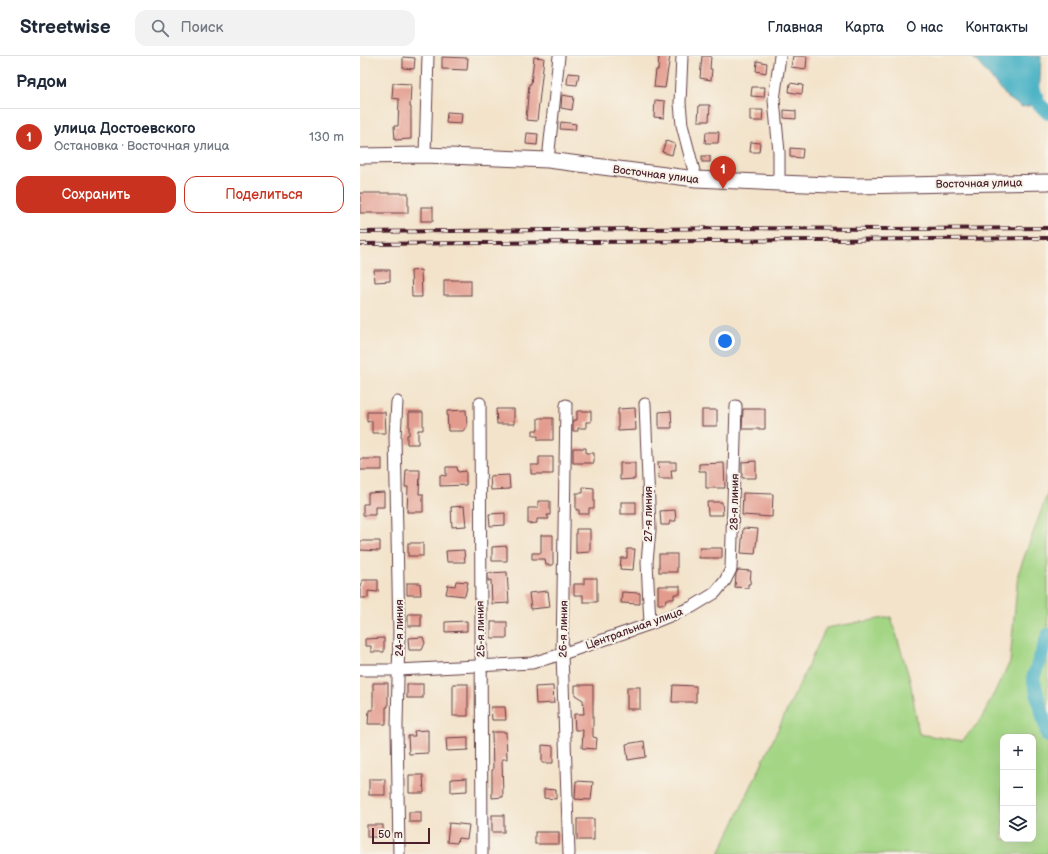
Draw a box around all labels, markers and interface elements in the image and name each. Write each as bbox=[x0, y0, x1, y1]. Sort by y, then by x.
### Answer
search box bbox=[135, 10, 415, 46]
text: Streetwise bbox=[20, 16, 111, 39]
icon: search bbox=[149, 17, 171, 39]
text: Поиск bbox=[181, 18, 223, 37]
text: Главная bbox=[768, 19, 823, 36]
text: Карта bbox=[845, 19, 884, 36]
text: О нас bbox=[906, 19, 943, 36]
text: Контакты bbox=[965, 19, 1028, 36]
text: Рядом bbox=[16, 72, 67, 92]
text: улица Достоевского bbox=[54, 119, 196, 138]
text: 1 bbox=[26, 129, 32, 145]
text: 130 m bbox=[309, 129, 344, 145]
text: Остановка · Восточная улица bbox=[54, 138, 229, 154]
pin: 1 bbox=[710, 156, 736, 189]
street label: Восточная улица bbox=[612, 163, 700, 186]
button: Сохранить bbox=[16, 176, 176, 213]
button: Поделиться bbox=[184, 176, 344, 213]
street label: Восточная улица bbox=[936, 176, 1023, 191]
your location bbox=[715, 331, 735, 351]
street label: 28-я линия bbox=[728, 473, 741, 531]
street label: 27-я линия bbox=[642, 486, 655, 542]
street label: 24-я линия bbox=[393, 600, 406, 657]
street label: 26-я линия bbox=[557, 600, 570, 658]
street label: 25-я линия bbox=[474, 601, 487, 657]
street label: Центральная улица bbox=[584, 605, 685, 652]
map controls bbox=[1000, 734, 1036, 842]
button: + bbox=[1000, 734, 1036, 770]
button: − bbox=[1000, 770, 1036, 806]
button: layers bbox=[1000, 806, 1036, 842]
scale bar bbox=[372, 826, 430, 845]
text: 50 m bbox=[378, 828, 403, 841]

